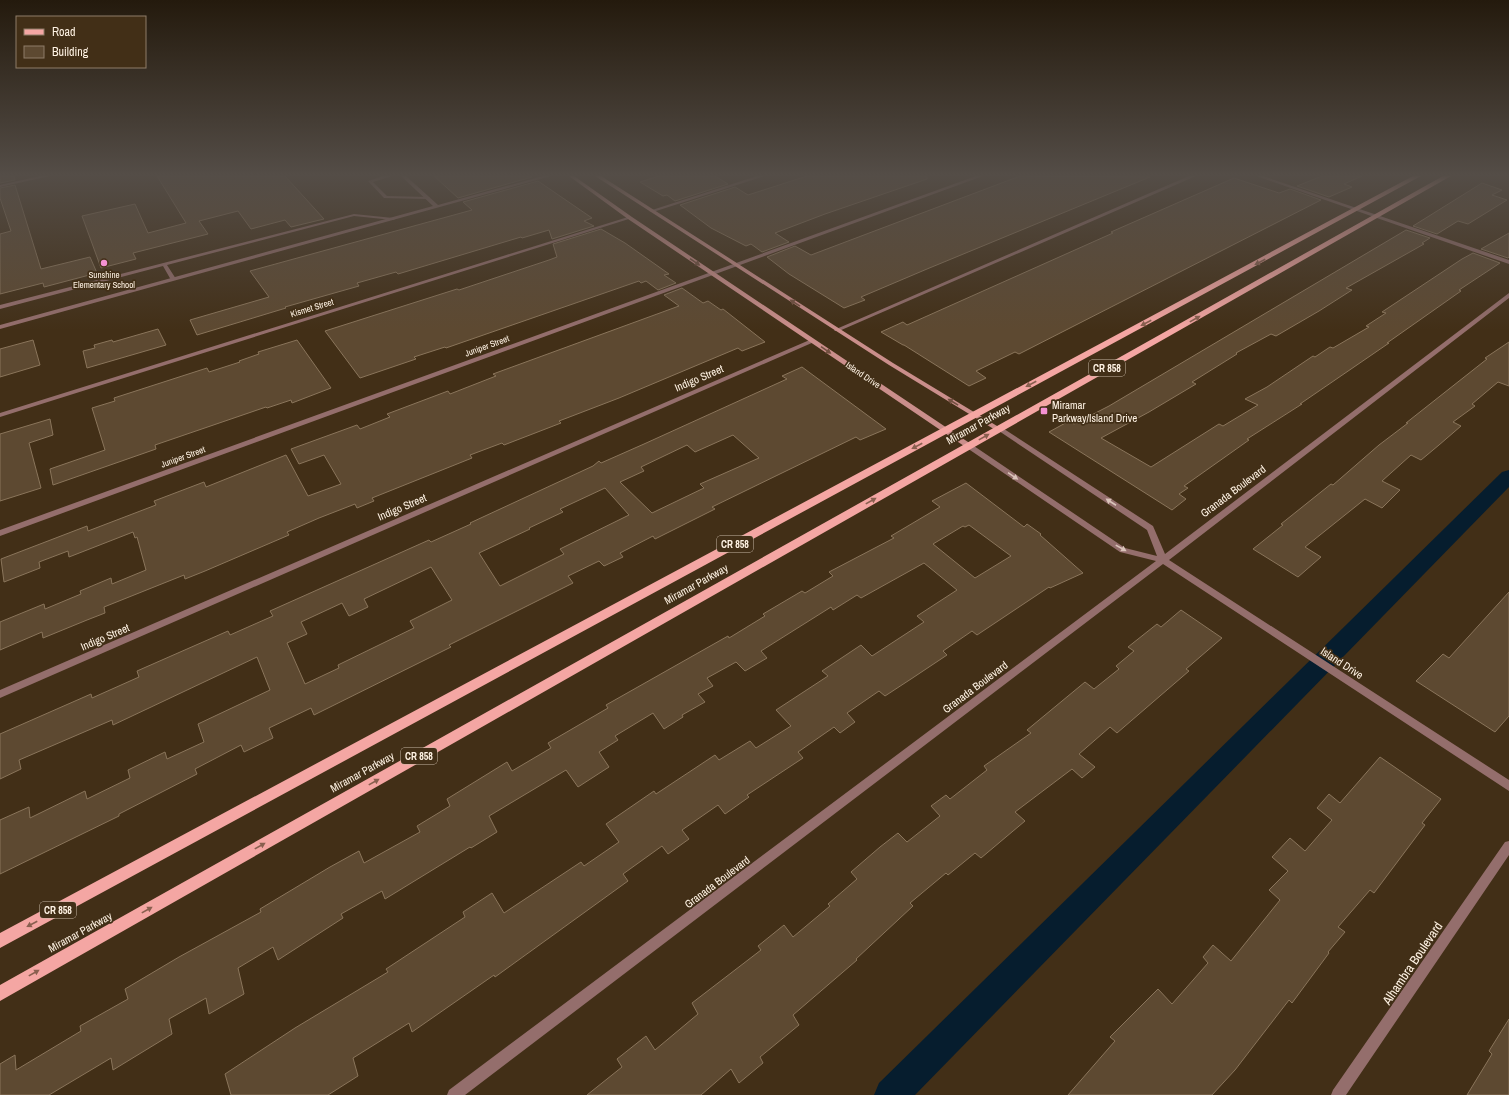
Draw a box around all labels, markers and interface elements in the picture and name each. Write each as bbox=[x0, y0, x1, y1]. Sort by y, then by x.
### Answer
legend bbox=[16, 16, 146, 68]
text: Road bbox=[52, 24, 76, 40]
text: Building bbox=[52, 44, 89, 60]
marker: Sunshine Elementary School bbox=[99, 258, 109, 268]
one-way arrow bbox=[690, 258, 700, 266]
one-way arrow bbox=[1255, 258, 1266, 265]
place label: Sunshine Elementary School bbox=[73, 269, 135, 291]
street label: Kismet Street bbox=[289, 296, 335, 320]
one-way arrow bbox=[790, 299, 801, 307]
one-way arrow bbox=[1189, 315, 1201, 322]
one-way arrow bbox=[1140, 320, 1152, 326]
street label: Juniper Street bbox=[463, 332, 511, 360]
one-way arrow bbox=[821, 346, 831, 354]
street label: Island Drive bbox=[843, 359, 883, 391]
road number: CR 858 bbox=[1089, 360, 1125, 376]
street label: Indigo Street bbox=[672, 361, 726, 395]
one-way arrow bbox=[1025, 381, 1037, 387]
one-way arrow bbox=[947, 398, 959, 405]
place label: Miramar Parkway/Island Drive bbox=[1052, 398, 1137, 425]
street label: Miramar Parkway bbox=[944, 401, 1013, 447]
marker: Miramar Parkway/Island Drive bbox=[1039, 406, 1049, 416]
one-way arrow bbox=[978, 434, 990, 441]
one-way arrow bbox=[911, 442, 922, 449]
street label: Juniper Street bbox=[159, 443, 207, 471]
street label: Granada Boulevard bbox=[1198, 462, 1268, 520]
one-way arrow bbox=[1007, 472, 1019, 479]
street label: Indigo Street bbox=[375, 490, 429, 524]
one-way arrow bbox=[865, 498, 877, 504]
one-way arrow bbox=[1105, 499, 1117, 506]
road number: CR 858 bbox=[717, 536, 753, 552]
one-way arrow bbox=[1115, 545, 1127, 551]
street label: Miramar Parkway bbox=[662, 561, 731, 607]
street label: Indigo Street bbox=[78, 620, 132, 654]
street label: Island Drive bbox=[1318, 644, 1366, 682]
street label: Granada Boulevard bbox=[940, 658, 1010, 716]
road number: CR 858 bbox=[401, 748, 437, 764]
street label: Miramar Parkway bbox=[328, 749, 397, 795]
one-way arrow bbox=[368, 778, 380, 785]
one-way arrow bbox=[254, 842, 266, 849]
street label: Granada Boulevard bbox=[682, 853, 752, 911]
road number: CR 858 bbox=[40, 902, 76, 918]
one-way arrow bbox=[141, 906, 153, 913]
street label: Miramar Parkway bbox=[46, 909, 115, 955]
street label: Alhambra Boulevard bbox=[1378, 918, 1447, 1009]
one-way arrow bbox=[26, 921, 37, 927]
one-way arrow bbox=[28, 970, 40, 977]

